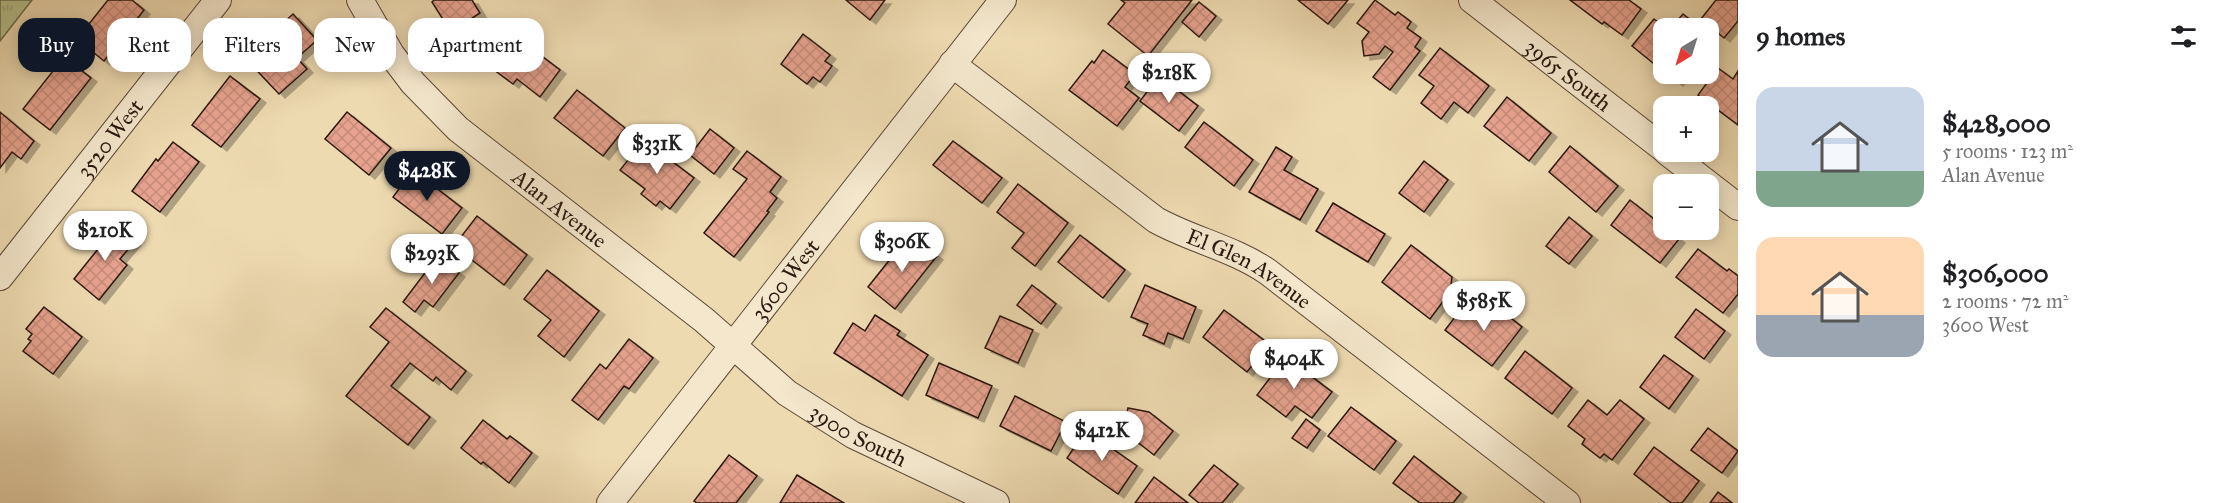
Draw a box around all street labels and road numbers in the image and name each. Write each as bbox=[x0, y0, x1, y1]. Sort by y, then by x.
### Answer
street label: 3965 South bbox=[1520, 33, 1617, 117]
street label: 3520 West bbox=[70, 93, 149, 183]
street label: Alan Avenue bbox=[506, 162, 613, 253]
street label: El Glen Avenue bbox=[1183, 222, 1317, 314]
street label: 3600 West bbox=[745, 233, 825, 325]
street label: 3900 South bbox=[805, 398, 911, 472]

